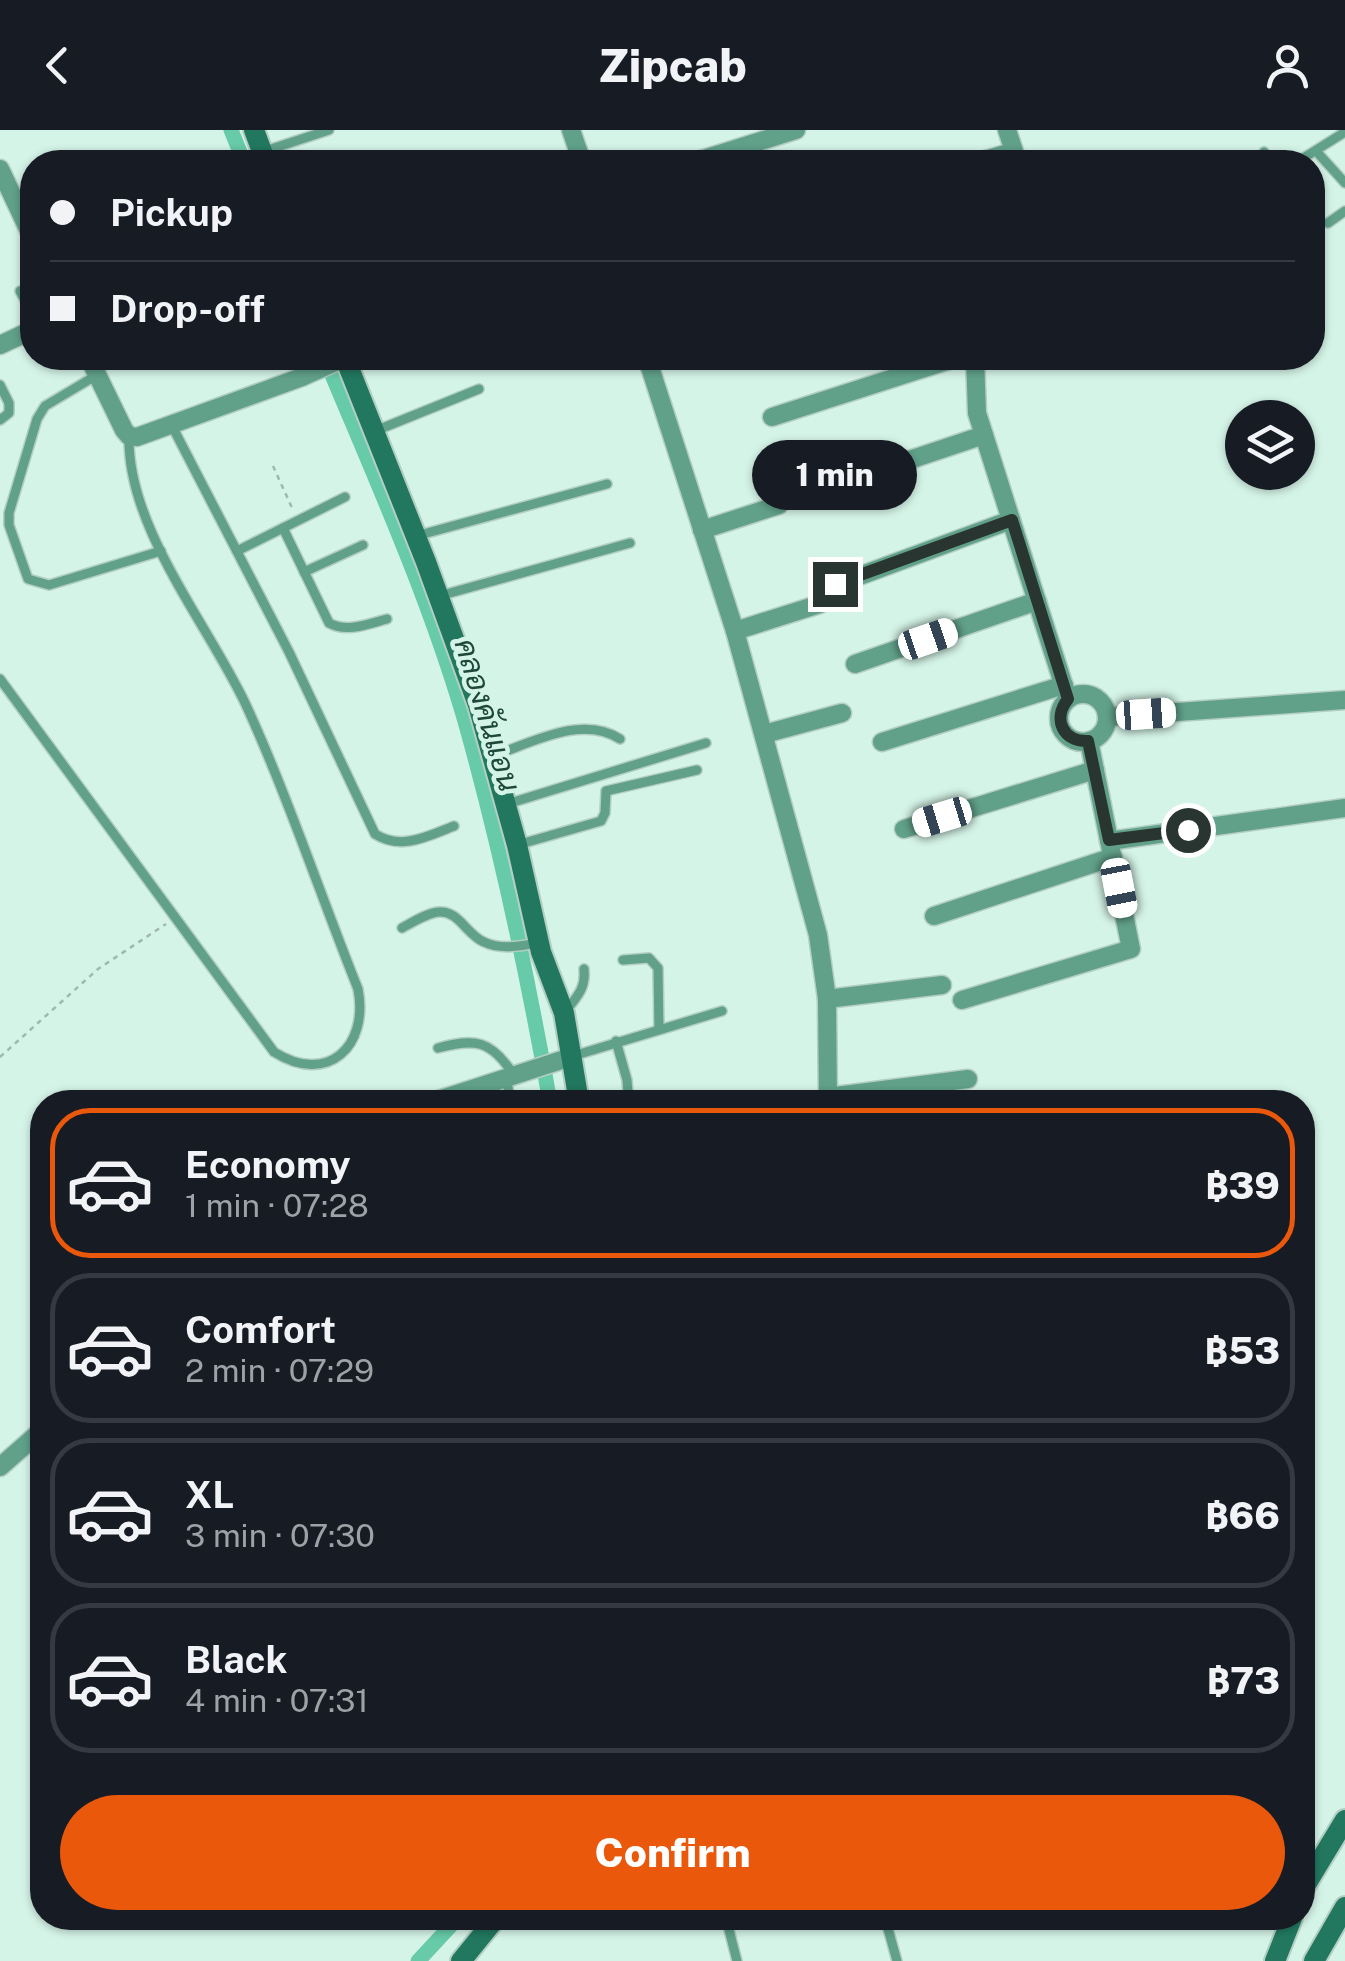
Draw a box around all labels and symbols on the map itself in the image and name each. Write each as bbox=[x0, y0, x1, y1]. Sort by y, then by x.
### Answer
callout: 1 min bbox=[752, 439, 918, 509]
route end bbox=[813, 562, 858, 607]
car bbox=[895, 615, 961, 663]
water label: คลองคันแอน bbox=[448, 634, 528, 796]
car bbox=[1115, 697, 1177, 731]
car bbox=[909, 794, 975, 840]
route start bbox=[1166, 808, 1211, 853]
car bbox=[1099, 856, 1139, 920]

